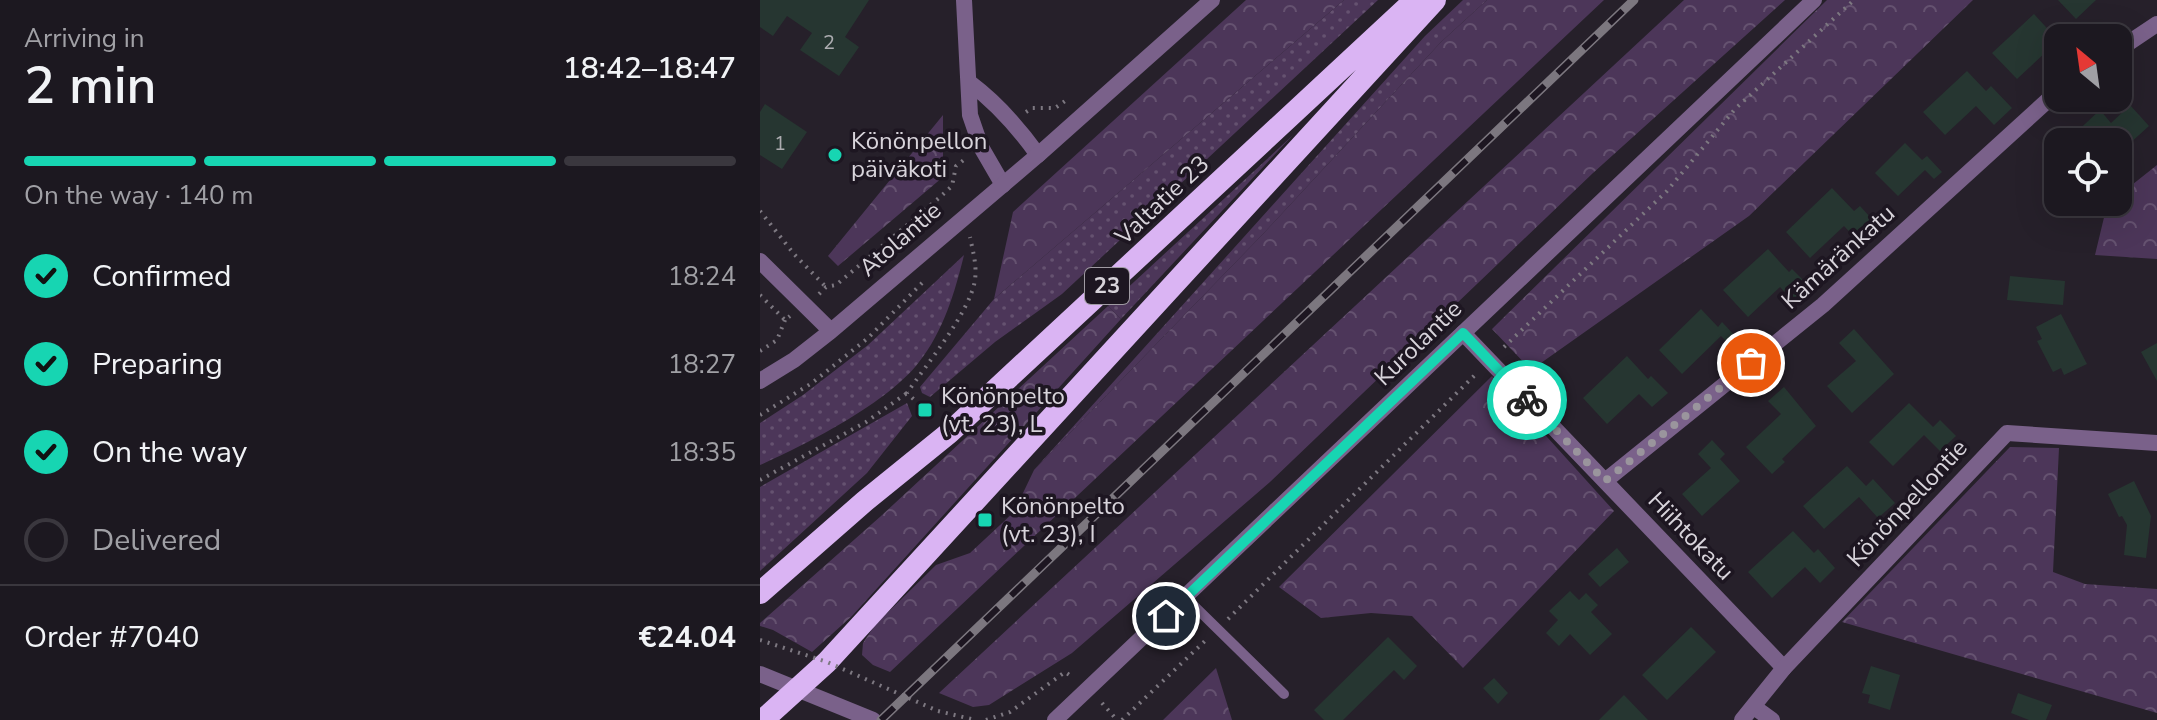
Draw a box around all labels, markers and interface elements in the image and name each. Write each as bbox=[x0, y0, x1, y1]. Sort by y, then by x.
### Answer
text: Arriving in bbox=[24, 21, 145, 56]
north arrow bbox=[2044, 24, 2132, 112]
map controls bbox=[2044, 24, 2132, 216]
house number: 2 bbox=[823, 29, 835, 56]
text: 18:42–18:47 bbox=[563, 48, 736, 89]
text: 2 min bbox=[24, 50, 157, 121]
place label: Könönpellon päiväkoti bbox=[851, 125, 988, 185]
button: locate bbox=[2044, 128, 2132, 216]
house number: 1 bbox=[774, 130, 786, 157]
marker: Könönpellon päiväkoti bbox=[826, 146, 844, 164]
street label: Valtatie 23 bbox=[1107, 148, 1216, 252]
text: On the way · 140 m bbox=[24, 178, 253, 213]
street label: Atolantie bbox=[852, 194, 948, 284]
street label: Kämäränkatu bbox=[1774, 198, 1902, 316]
icon: check bbox=[24, 254, 68, 298]
text: Confirmed bbox=[92, 256, 232, 297]
text: 18:24 bbox=[668, 259, 736, 294]
road number: 23 bbox=[1085, 268, 1129, 304]
street label: Kurolantie bbox=[1367, 293, 1469, 393]
pin bbox=[1717, 329, 1785, 397]
icon: bag bbox=[1729, 341, 1773, 385]
icon: check bbox=[24, 342, 68, 386]
text: Preparing bbox=[92, 344, 223, 385]
text: 18:27 bbox=[668, 347, 736, 382]
courier bbox=[1487, 360, 1567, 440]
icon: bike bbox=[1505, 378, 1549, 422]
place label: Könönpelto (vt. 23), L bbox=[941, 380, 1065, 440]
marker: Könönpelto (vt. 23), L bbox=[916, 401, 934, 419]
icon: check bbox=[24, 430, 68, 474]
text: On the way bbox=[92, 432, 247, 473]
street label: Könönpellontie bbox=[1840, 432, 1974, 574]
text: 18:35 bbox=[668, 435, 736, 470]
street label: Hiihtokatu bbox=[1641, 485, 1741, 587]
place label: Könönpelto (vt. 23), I bbox=[1001, 490, 1125, 550]
marker: Könönpelto (vt. 23), I bbox=[976, 511, 994, 529]
text: Delivered bbox=[92, 520, 221, 561]
pin bbox=[1132, 582, 1200, 650]
icon: home bbox=[1144, 594, 1188, 638]
text: Order #7040 bbox=[24, 617, 199, 658]
text: €24.04 bbox=[639, 617, 736, 658]

